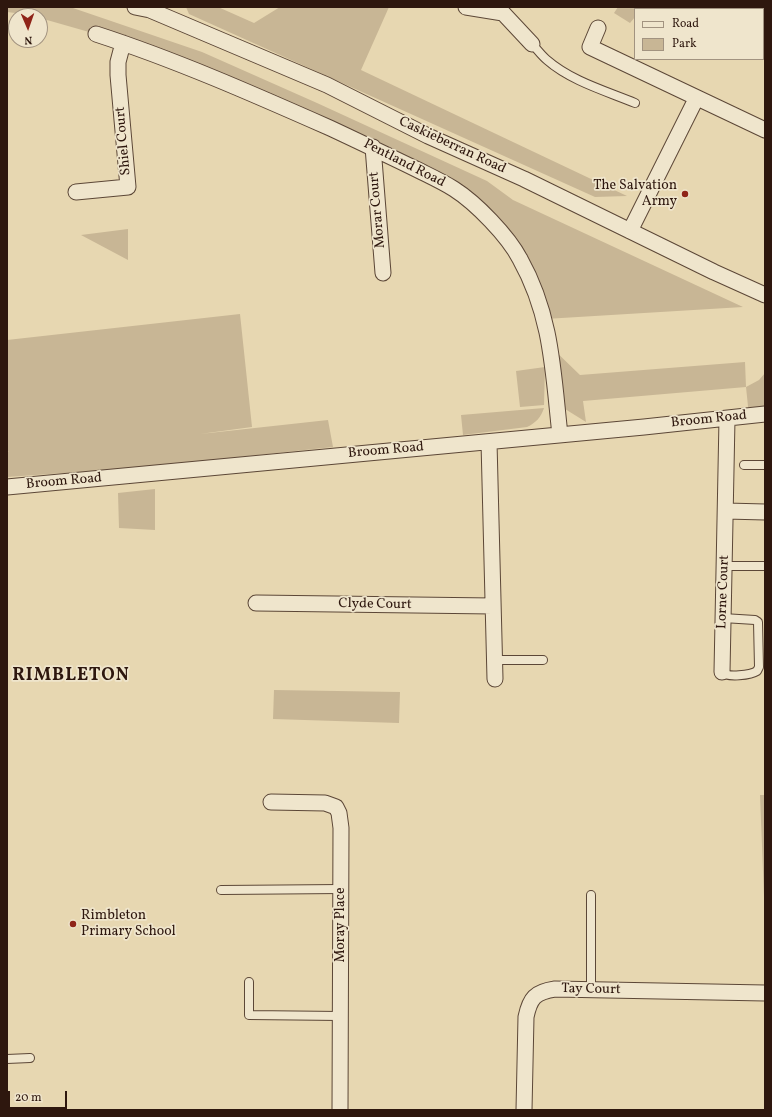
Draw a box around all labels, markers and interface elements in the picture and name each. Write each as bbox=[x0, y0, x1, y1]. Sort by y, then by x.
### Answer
north arrow bbox=[8, 8, 48, 48]
legend bbox=[634, 8, 764, 60]
text: Road bbox=[672, 16, 699, 32]
text: N bbox=[24, 32, 33, 47]
text: Park bbox=[672, 36, 697, 52]
street label: Shiel Court bbox=[113, 106, 135, 176]
street label: Caskieberran Road bbox=[396, 114, 508, 178]
street label: Pentland Road bbox=[360, 136, 448, 192]
street label: Morar Court bbox=[366, 171, 390, 249]
place label: The Salvation Army bbox=[593, 178, 677, 210]
marker: The Salvation Army bbox=[680, 189, 690, 199]
street label: Broom Road bbox=[670, 408, 748, 432]
street label: Broom Road bbox=[347, 439, 425, 463]
street label: Broom Road bbox=[25, 470, 103, 494]
street label: Lorne Court bbox=[714, 555, 734, 629]
street label: Clyde Court bbox=[338, 596, 412, 614]
district label: RIMBLETON bbox=[12, 666, 130, 688]
street label: Moray Place bbox=[333, 887, 349, 963]
place label: Rimbleton Primary School bbox=[81, 908, 176, 940]
marker: Rimbleton Primary School bbox=[68, 919, 78, 929]
street label: Tay Court bbox=[561, 981, 621, 999]
scale bar bbox=[10, 1083, 69, 1109]
text: 20 m bbox=[15, 1090, 42, 1106]

